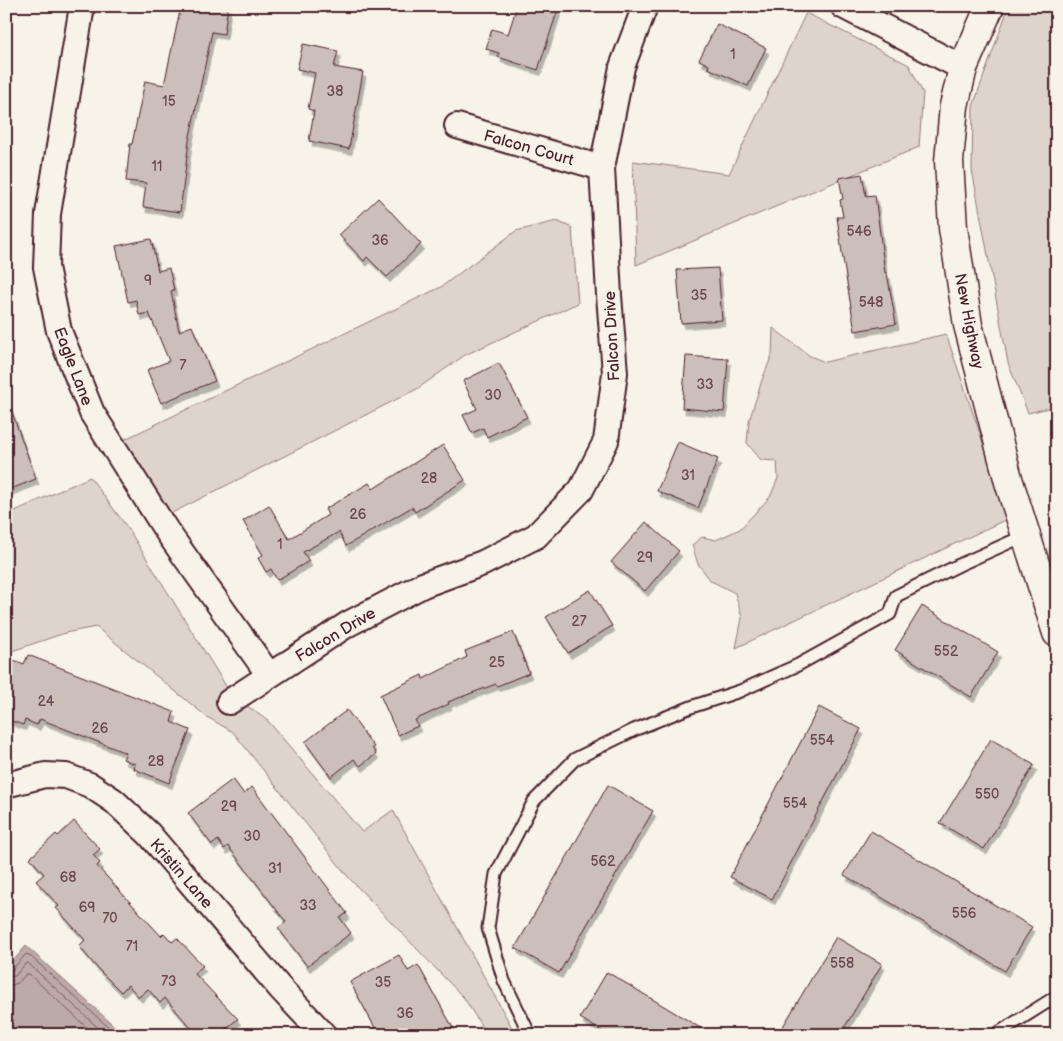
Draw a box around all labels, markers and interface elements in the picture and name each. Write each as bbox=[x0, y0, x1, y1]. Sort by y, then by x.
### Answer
house number: 1 bbox=[730, 46, 736, 63]
house number: 38 bbox=[327, 83, 343, 100]
house number: 15 bbox=[162, 93, 176, 110]
street label: Falcon Court bbox=[481, 127, 576, 170]
house number: 11 bbox=[152, 158, 162, 175]
house number: 546 bbox=[846, 223, 872, 240]
house number: 36 bbox=[371, 232, 389, 249]
house number: 9 bbox=[144, 272, 152, 289]
street label: New Highway bbox=[950, 272, 987, 371]
house number: 35 bbox=[691, 287, 707, 304]
street label: Falcon Drive bbox=[601, 290, 624, 381]
house number: 548 bbox=[859, 294, 883, 311]
street label: Eagle Lane bbox=[49, 325, 96, 409]
house number: 7 bbox=[180, 357, 187, 374]
house number: 33 bbox=[696, 376, 714, 393]
house number: 30 bbox=[485, 387, 501, 404]
house number: 31 bbox=[681, 467, 695, 484]
house number: 28 bbox=[421, 470, 437, 487]
house number: 26 bbox=[350, 506, 367, 523]
house number: 1 bbox=[277, 536, 283, 553]
house number: 29 bbox=[637, 549, 653, 566]
street label: Falcon Drive bbox=[292, 604, 380, 667]
house number: 27 bbox=[571, 613, 587, 630]
house number: 552 bbox=[934, 643, 959, 660]
house number: 25 bbox=[489, 654, 505, 671]
house number: 24 bbox=[38, 693, 55, 710]
house number: 26 bbox=[92, 720, 109, 737]
house number: 554 bbox=[810, 732, 835, 749]
house number: 28 bbox=[148, 753, 164, 770]
house number: 550 bbox=[975, 786, 999, 803]
house number: 554 bbox=[783, 795, 808, 812]
house number: 29 bbox=[221, 798, 237, 815]
house number: 30 bbox=[244, 828, 260, 845]
street label: Kristin Lane bbox=[145, 835, 217, 913]
house number: 562 bbox=[591, 853, 616, 870]
house number: 31 bbox=[268, 860, 282, 877]
house number: 68 bbox=[60, 869, 76, 886]
house number: 33 bbox=[299, 897, 317, 914]
house number: 69 bbox=[79, 899, 95, 916]
house number: 556 bbox=[952, 905, 977, 922]
house number: 70 bbox=[102, 910, 118, 927]
house number: 71 bbox=[126, 938, 138, 955]
house number: 558 bbox=[830, 955, 854, 972]
house number: 73 bbox=[161, 973, 177, 990]
house number: 35 bbox=[375, 974, 391, 991]
house number: 36 bbox=[396, 1005, 414, 1022]

